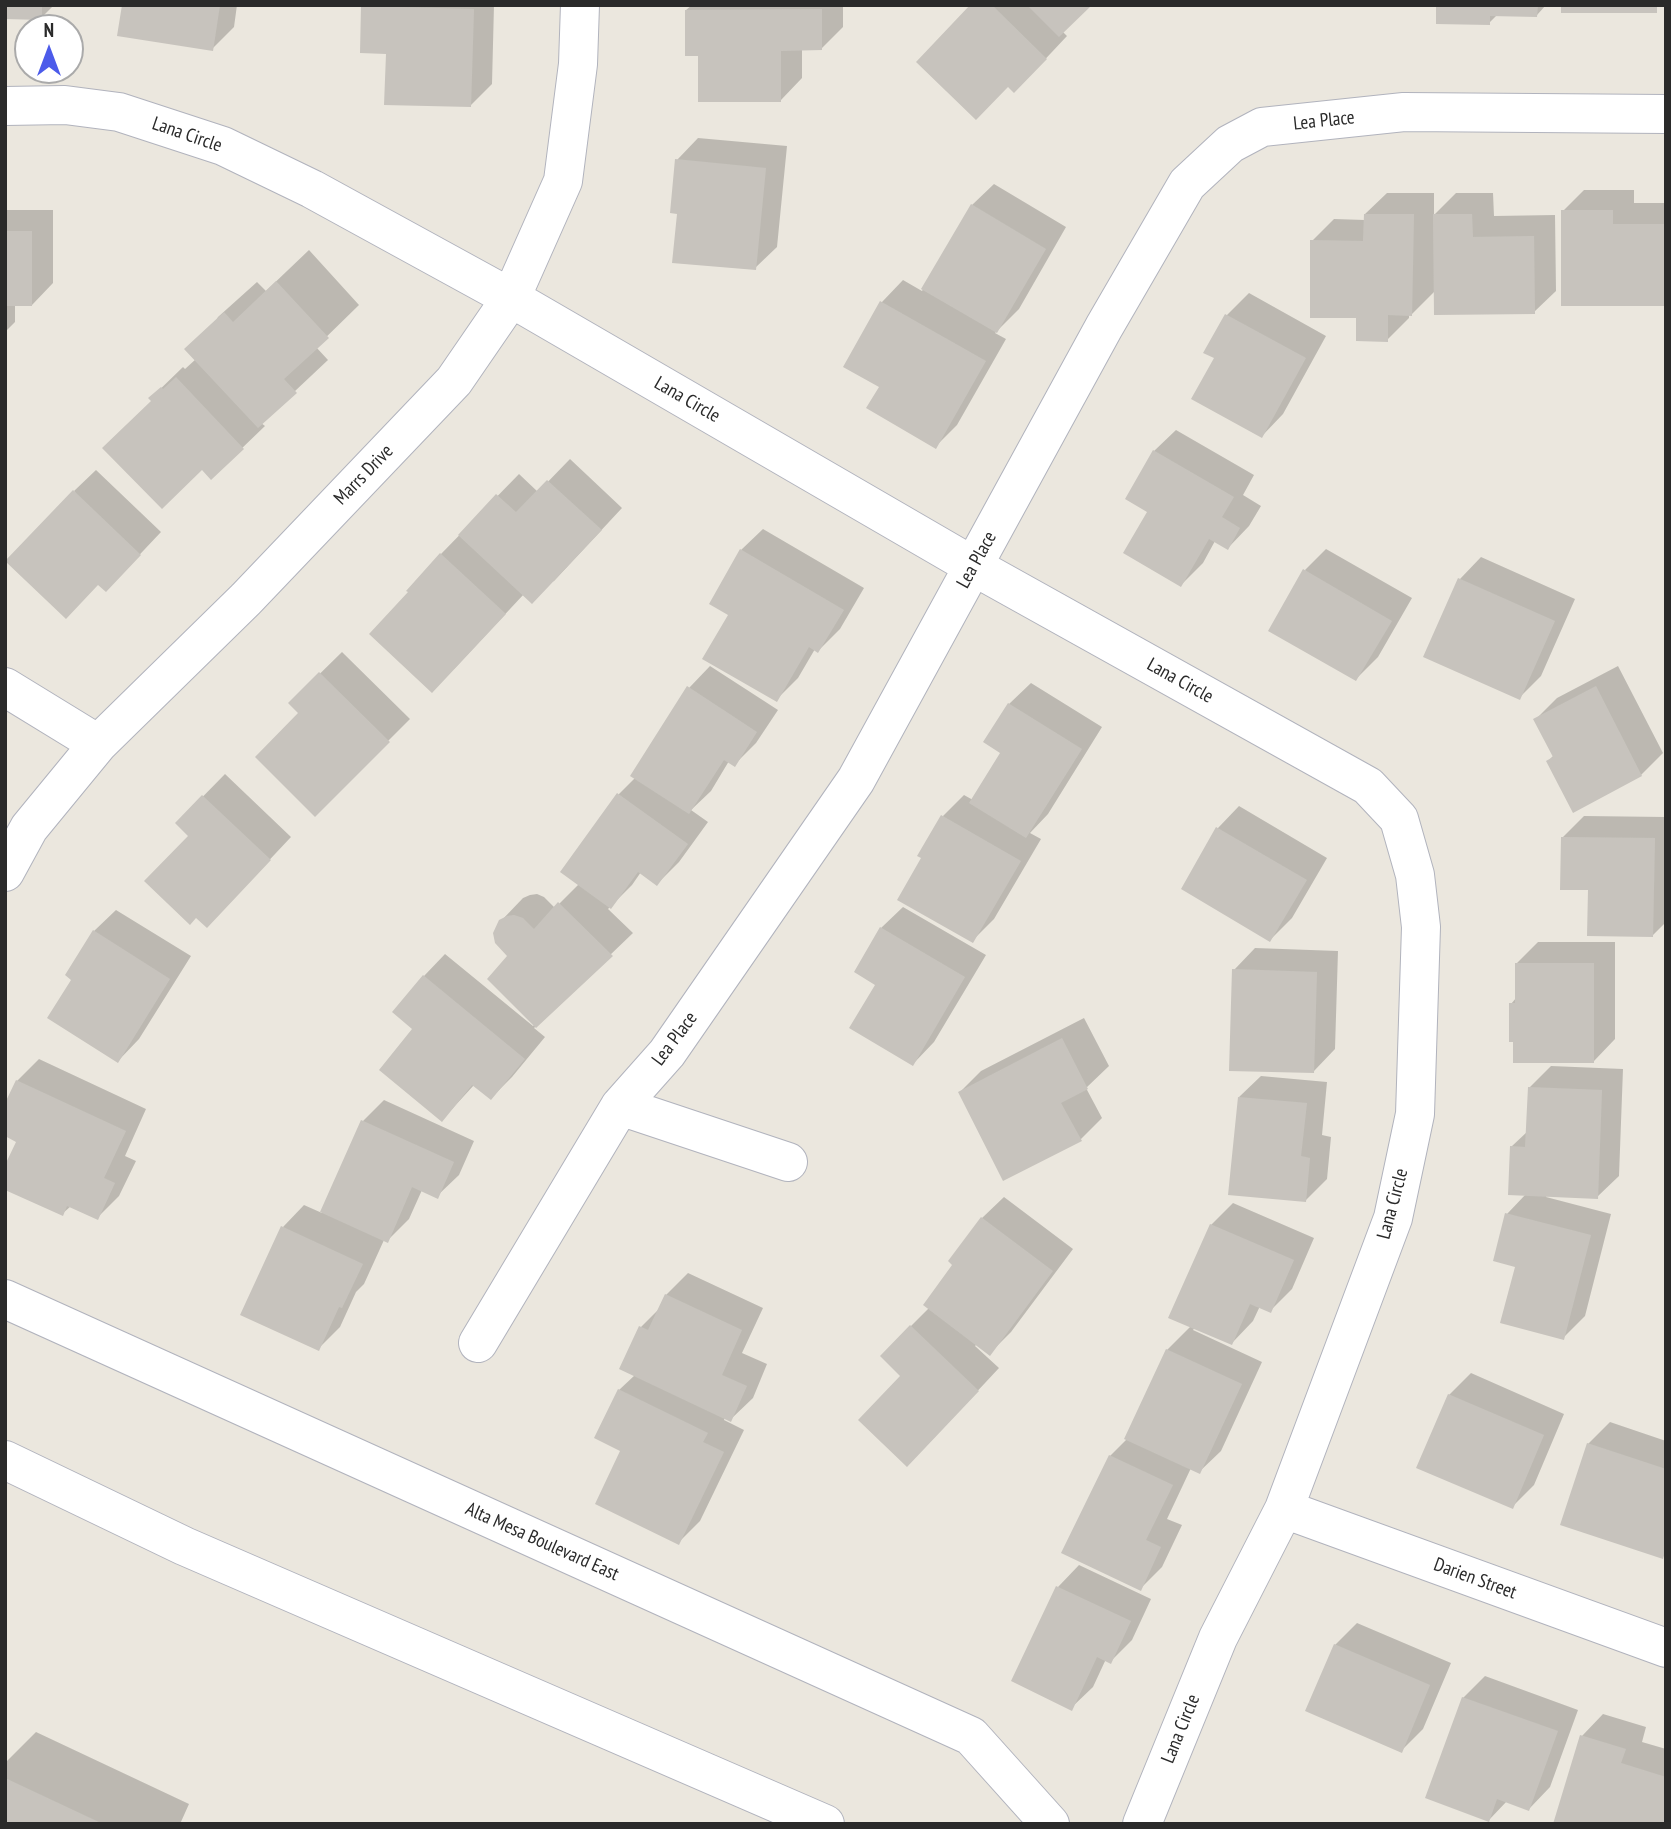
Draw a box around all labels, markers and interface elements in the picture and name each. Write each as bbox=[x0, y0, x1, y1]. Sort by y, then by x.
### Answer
north arrow bbox=[14, 14, 84, 84]
text: N bbox=[44, 18, 54, 42]
street label: Lea Place bbox=[1292, 106, 1356, 136]
street label: Lana Circle bbox=[149, 112, 225, 158]
street label: Lana Circle bbox=[650, 372, 724, 428]
street label: Marrs Drive bbox=[330, 440, 398, 510]
street label: Lea Place bbox=[952, 528, 1002, 592]
street label: Lana Circle bbox=[1143, 654, 1217, 708]
street label: Lea Place bbox=[647, 1008, 703, 1070]
street label: Lana Circle bbox=[1373, 1166, 1413, 1242]
street label: Alta Mesa Boulevard East bbox=[462, 1498, 622, 1586]
street label: Darien Street bbox=[1430, 1554, 1520, 1604]
street label: Lana Circle bbox=[1157, 1691, 1205, 1767]

